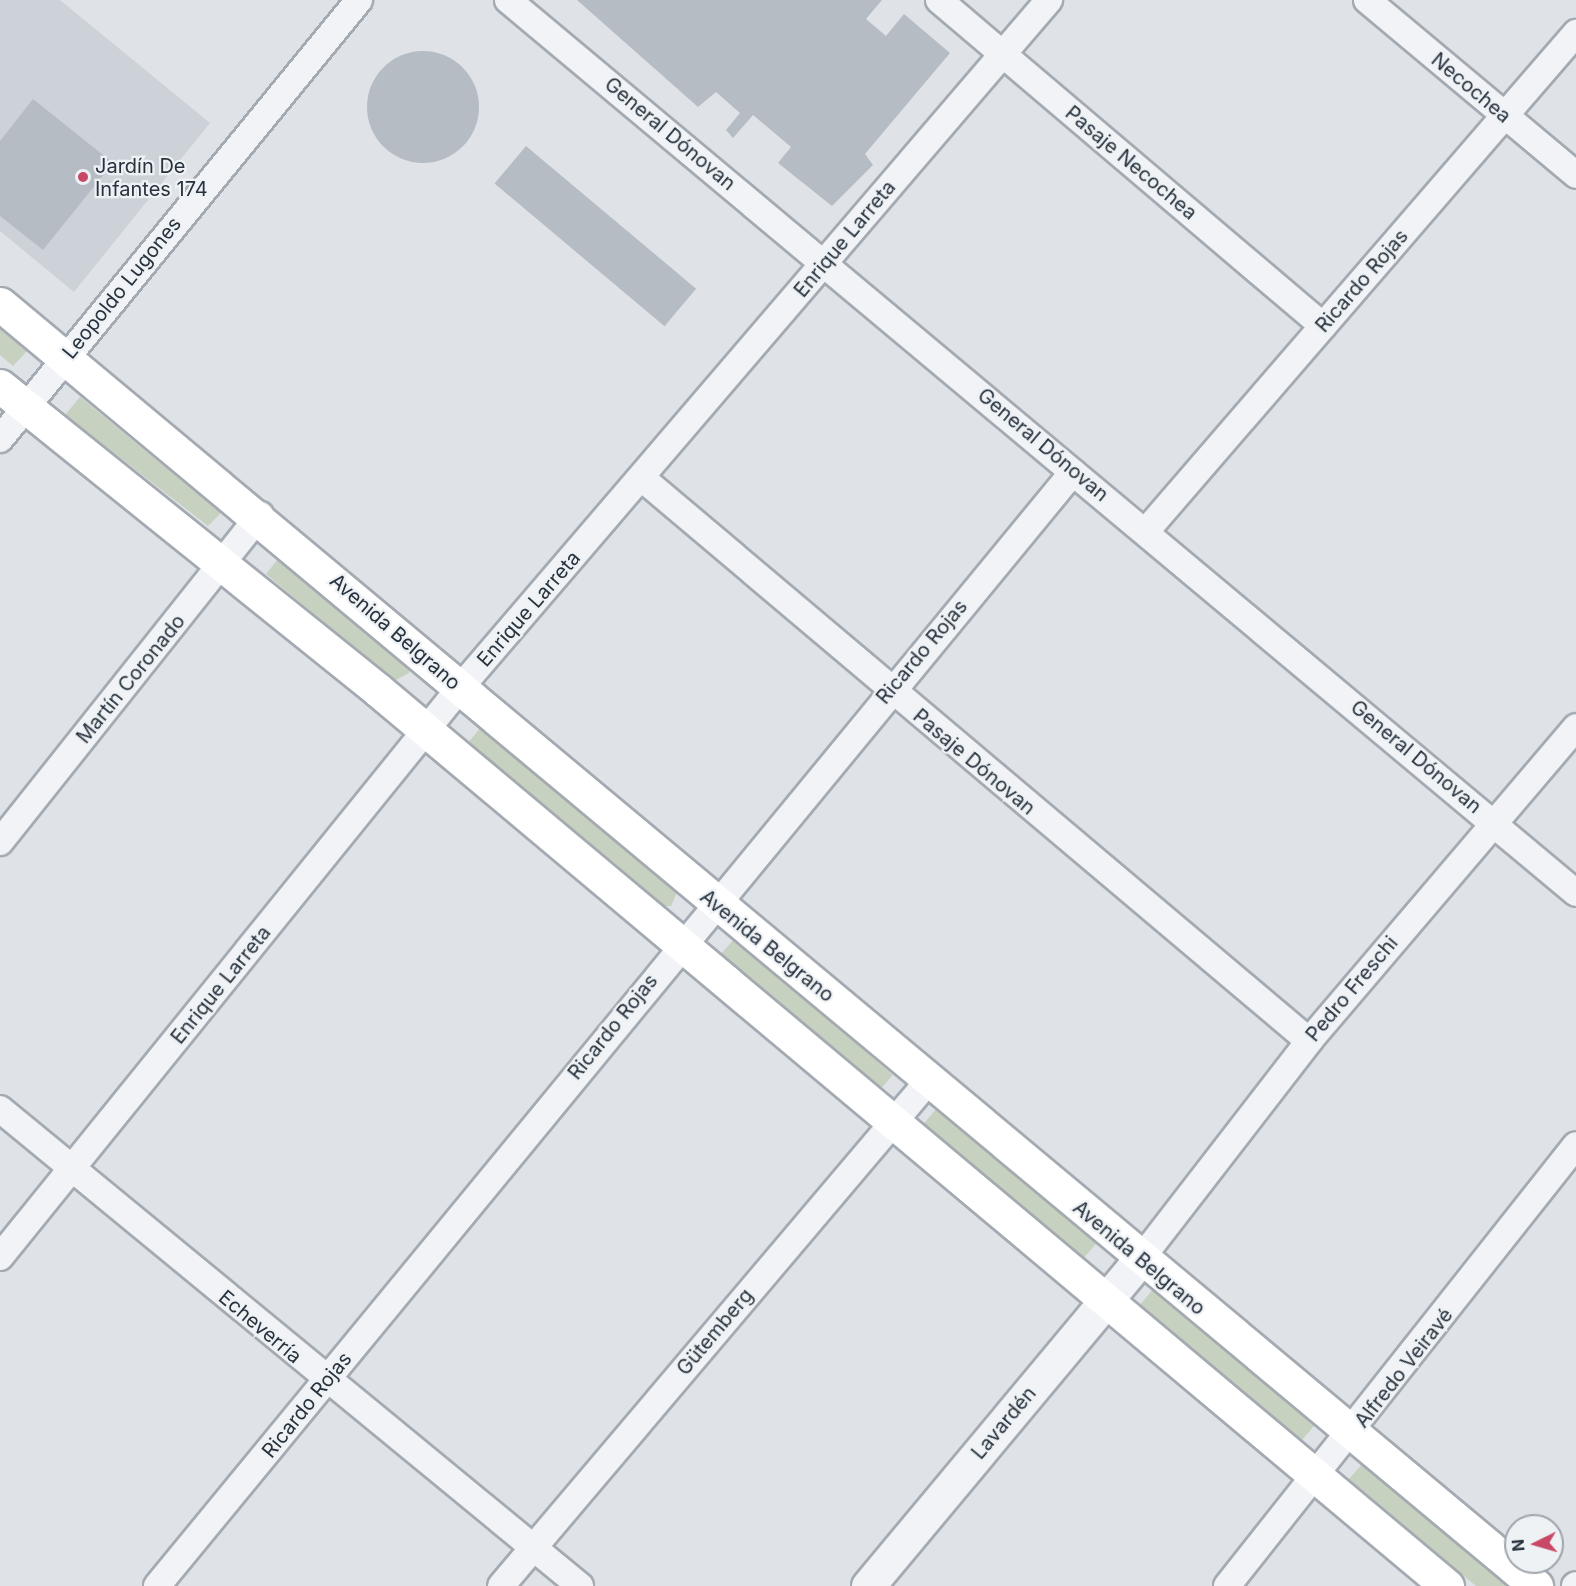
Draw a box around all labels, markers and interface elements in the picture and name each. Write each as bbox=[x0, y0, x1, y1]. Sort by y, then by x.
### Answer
street label: Necochea bbox=[1426, 48, 1516, 128]
street label: General Dónovan bbox=[600, 72, 740, 196]
street label: Pasaje Necochea bbox=[1060, 101, 1202, 225]
place label: Jardín De Infantes 174 bbox=[95, 154, 208, 201]
marker: Jardín De Infantes 174 bbox=[76, 170, 90, 184]
street label: Enrique Larreta bbox=[789, 176, 901, 302]
street label: Leopoldo Lugones bbox=[58, 212, 186, 364]
street label: Ricardo Rojas bbox=[1311, 225, 1413, 337]
street label: General Dónovan bbox=[973, 383, 1113, 507]
street label: Enrique Larreta bbox=[472, 546, 586, 672]
street label: Avenida Belgrano bbox=[325, 569, 465, 695]
street label: Ricardo Rojas bbox=[871, 595, 973, 709]
street label: Martín Coronado bbox=[72, 610, 190, 748]
street label: General Dónovan bbox=[1346, 695, 1486, 819]
street label: Pasaje Dónovan bbox=[908, 704, 1040, 820]
street label: Avenida Belgrano bbox=[695, 885, 839, 1007]
street label: Enrique Larreta bbox=[166, 921, 276, 1049]
street label: Pedro Freschi bbox=[1301, 931, 1403, 1047]
street label: Ricardo Rojas bbox=[563, 969, 663, 1085]
street label: Avenida Belgrano bbox=[1068, 1196, 1210, 1320]
street label: Gütemberg bbox=[672, 1284, 758, 1380]
street label: Echeverría bbox=[214, 1285, 306, 1369]
street label: Alfredo Veiravé bbox=[1350, 1303, 1458, 1433]
street label: Ricardo Rojas bbox=[257, 1347, 357, 1463]
street label: Lavardén bbox=[967, 1382, 1041, 1464]
north arrow bbox=[1504, 1514, 1564, 1574]
text: N bbox=[1508, 1538, 1529, 1552]

